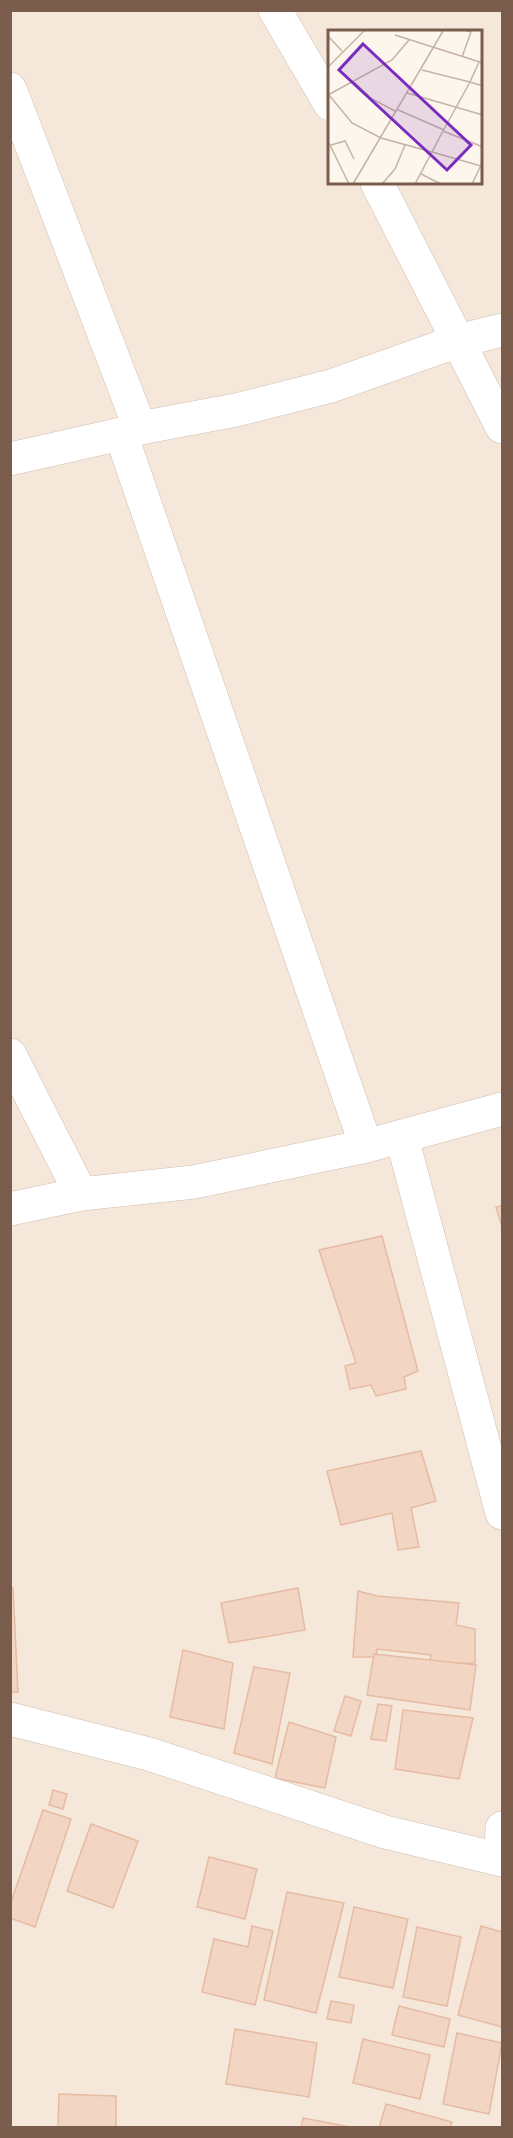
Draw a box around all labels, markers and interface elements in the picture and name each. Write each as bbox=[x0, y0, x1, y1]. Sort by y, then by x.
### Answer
inset map bbox=[328, 30, 483, 184]

